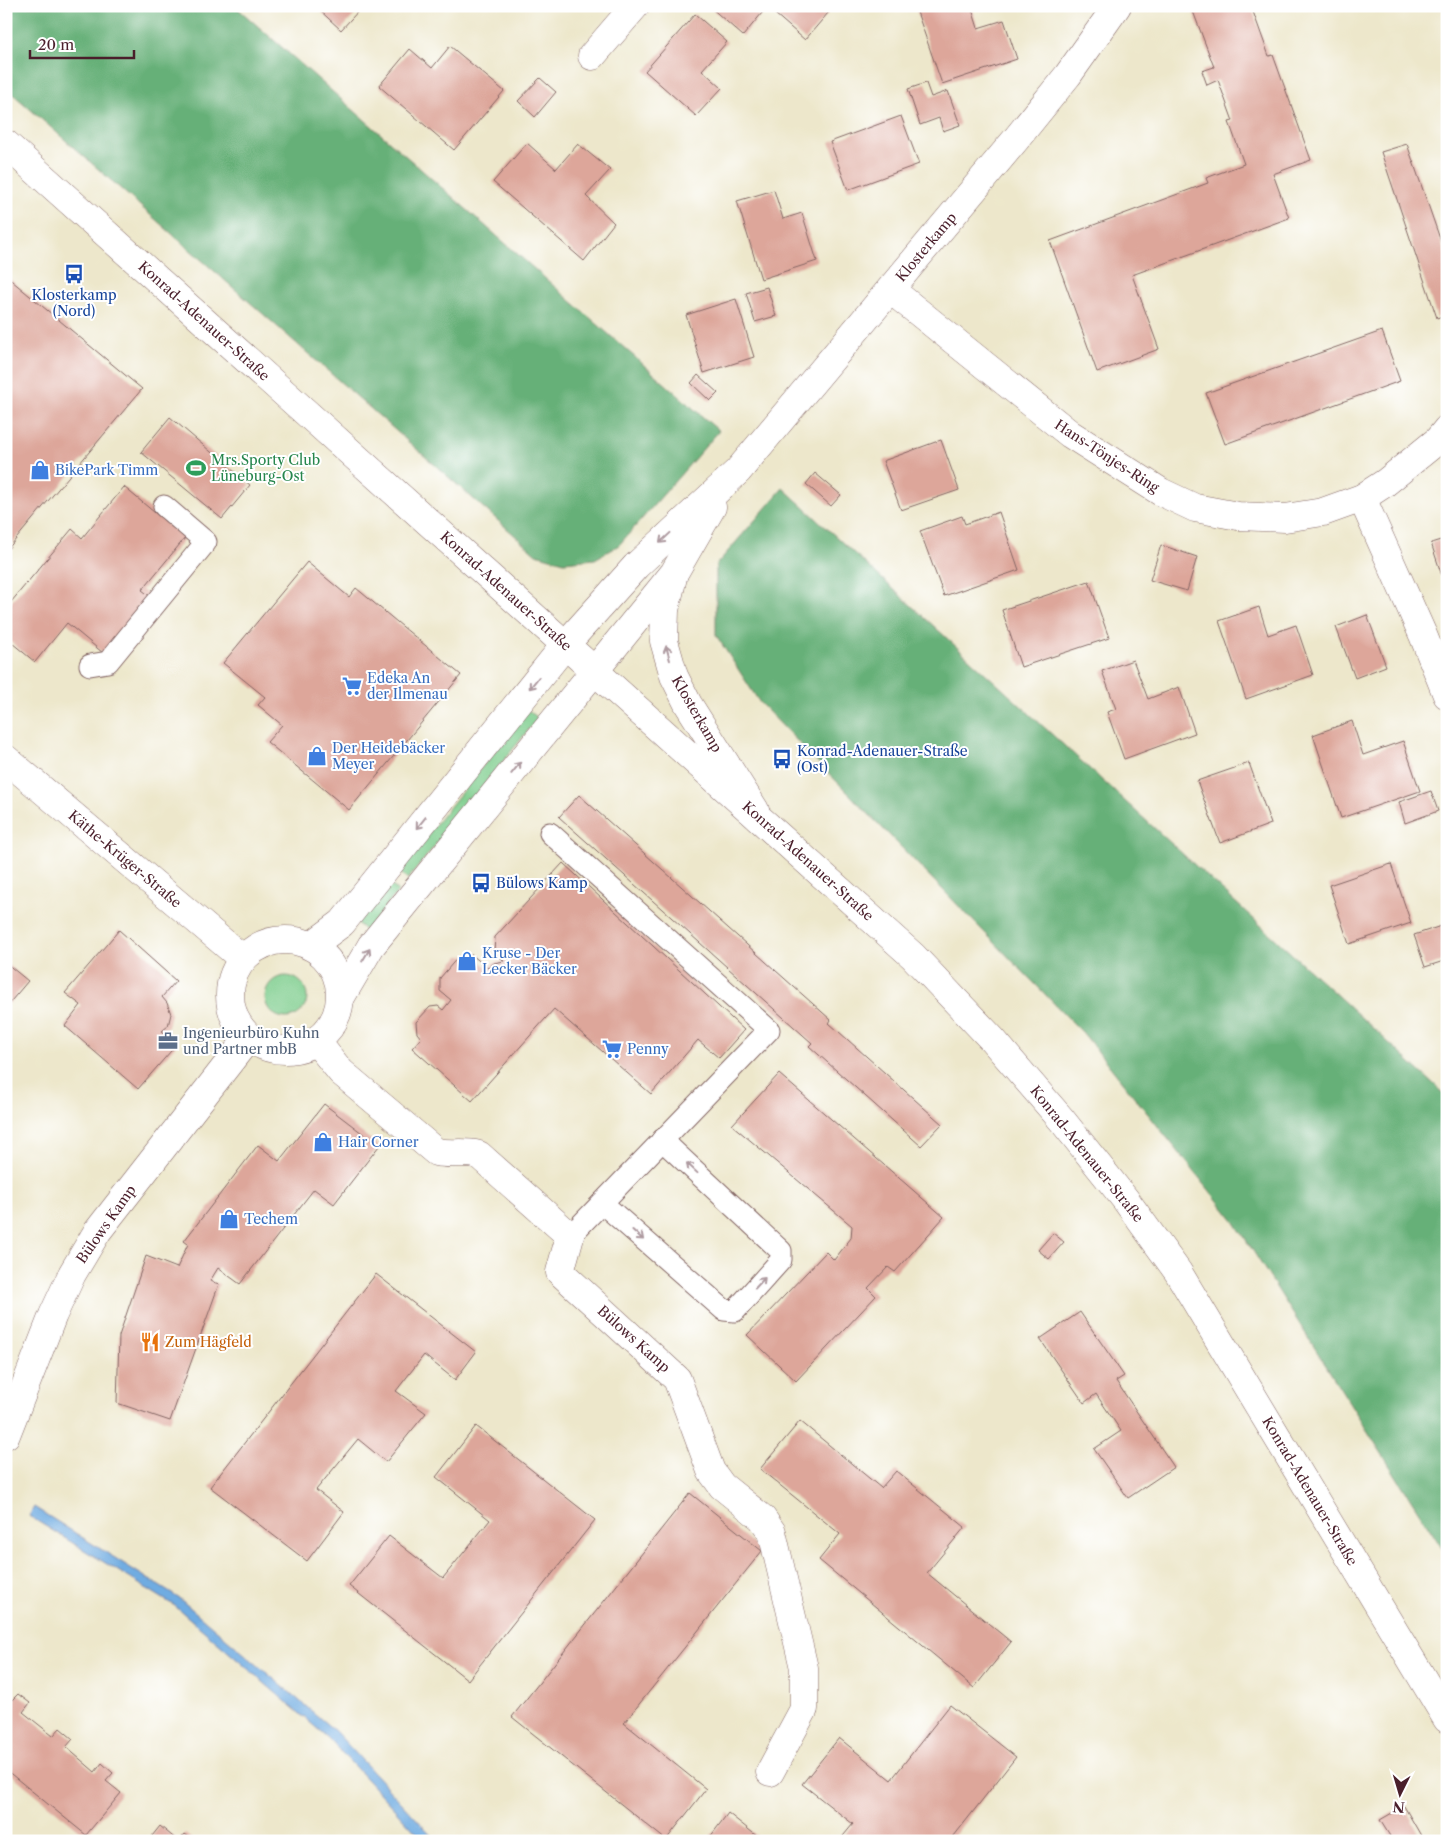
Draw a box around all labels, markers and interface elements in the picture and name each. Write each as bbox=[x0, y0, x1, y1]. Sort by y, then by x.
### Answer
scale bar bbox=[30, 28, 134, 60]
text: 20 m bbox=[38, 35, 74, 54]
street label: Klosterkamp bbox=[892, 209, 960, 285]
street label: Konrad-Adenauer-Straße bbox=[135, 257, 274, 385]
bus stop icon: Klosterkamp (Nord) bbox=[63, 263, 85, 285]
place label: Klosterkamp (Nord) bbox=[31, 286, 117, 320]
street label: Hans-Tönjes-Ring bbox=[1051, 416, 1163, 497]
place label: Mrs.Sporty Club Lüneburg-Ost bbox=[211, 451, 320, 485]
sports icon: Mrs.Sporty Club Lüneburg-Ost bbox=[185, 457, 207, 479]
shop icon: BikePark Timm bbox=[29, 459, 51, 481]
place label: BikePark Timm bbox=[55, 461, 158, 479]
street label: Konrad-Adenauer-Straße bbox=[437, 527, 576, 655]
one-way arrow bbox=[659, 532, 672, 544]
one-way arrow bbox=[662, 646, 672, 662]
place label: Edeka An der Ilmenau bbox=[367, 669, 448, 703]
street label: Klosterkamp bbox=[668, 673, 726, 755]
supermarket icon: Edeka An der Ilmenau bbox=[341, 675, 363, 697]
one-way arrow bbox=[529, 676, 540, 689]
place label: Der Heidebäcker Meyer bbox=[332, 739, 445, 773]
place label: Konrad-Adenauer-Straße (Ost) bbox=[797, 742, 968, 776]
shop icon: Der Heidebäcker Meyer bbox=[306, 745, 328, 767]
bus stop icon: Konrad-Adenauer-Straße (Ost) bbox=[771, 748, 793, 770]
one-way arrow bbox=[510, 761, 521, 774]
street label: Konrad-Adenauer-Straße bbox=[739, 797, 878, 925]
street label: Käthe-Krüger-Straße bbox=[65, 806, 185, 912]
one-way arrow bbox=[416, 816, 427, 829]
bus stop icon: Bülows Kamp bbox=[470, 872, 492, 894]
place label: Bülows Kamp bbox=[496, 874, 588, 892]
place label: Kruse - Der Lecker Bäcker bbox=[482, 944, 577, 978]
one-way arrow bbox=[361, 948, 371, 962]
shop icon: Kruse - Der Lecker Bäcker bbox=[456, 950, 478, 972]
place label: Ingenieurbüro Kuhn und Partner mbB bbox=[183, 1024, 320, 1058]
office icon: Ingenieurbüro Kuhn und Partner mbB bbox=[157, 1030, 179, 1052]
supermarket icon: Penny bbox=[601, 1038, 623, 1060]
place label: Penny bbox=[627, 1040, 669, 1058]
street label: Konrad-Adenauer-Straße bbox=[1026, 1082, 1148, 1226]
shop icon: Hair Corner bbox=[312, 1131, 334, 1153]
place label: Hair Corner bbox=[338, 1133, 419, 1151]
one-way arrow bbox=[685, 1162, 698, 1174]
street label: Bülows Kamp bbox=[72, 1181, 140, 1267]
shop icon: Techem bbox=[218, 1208, 240, 1230]
place label: Techem bbox=[244, 1210, 298, 1228]
one-way arrow bbox=[632, 1229, 645, 1241]
one-way arrow bbox=[754, 1277, 766, 1290]
street label: Bülows Kamp bbox=[594, 1302, 674, 1376]
restaurant icon: Zum Hägfeld bbox=[139, 1331, 161, 1353]
place label: Zum Hägfeld bbox=[165, 1333, 252, 1351]
street label: Konrad-Adenauer-Straße bbox=[1258, 1413, 1362, 1569]
north arrow bbox=[1376, 1770, 1426, 1820]
text: N bbox=[1392, 1797, 1406, 1816]

